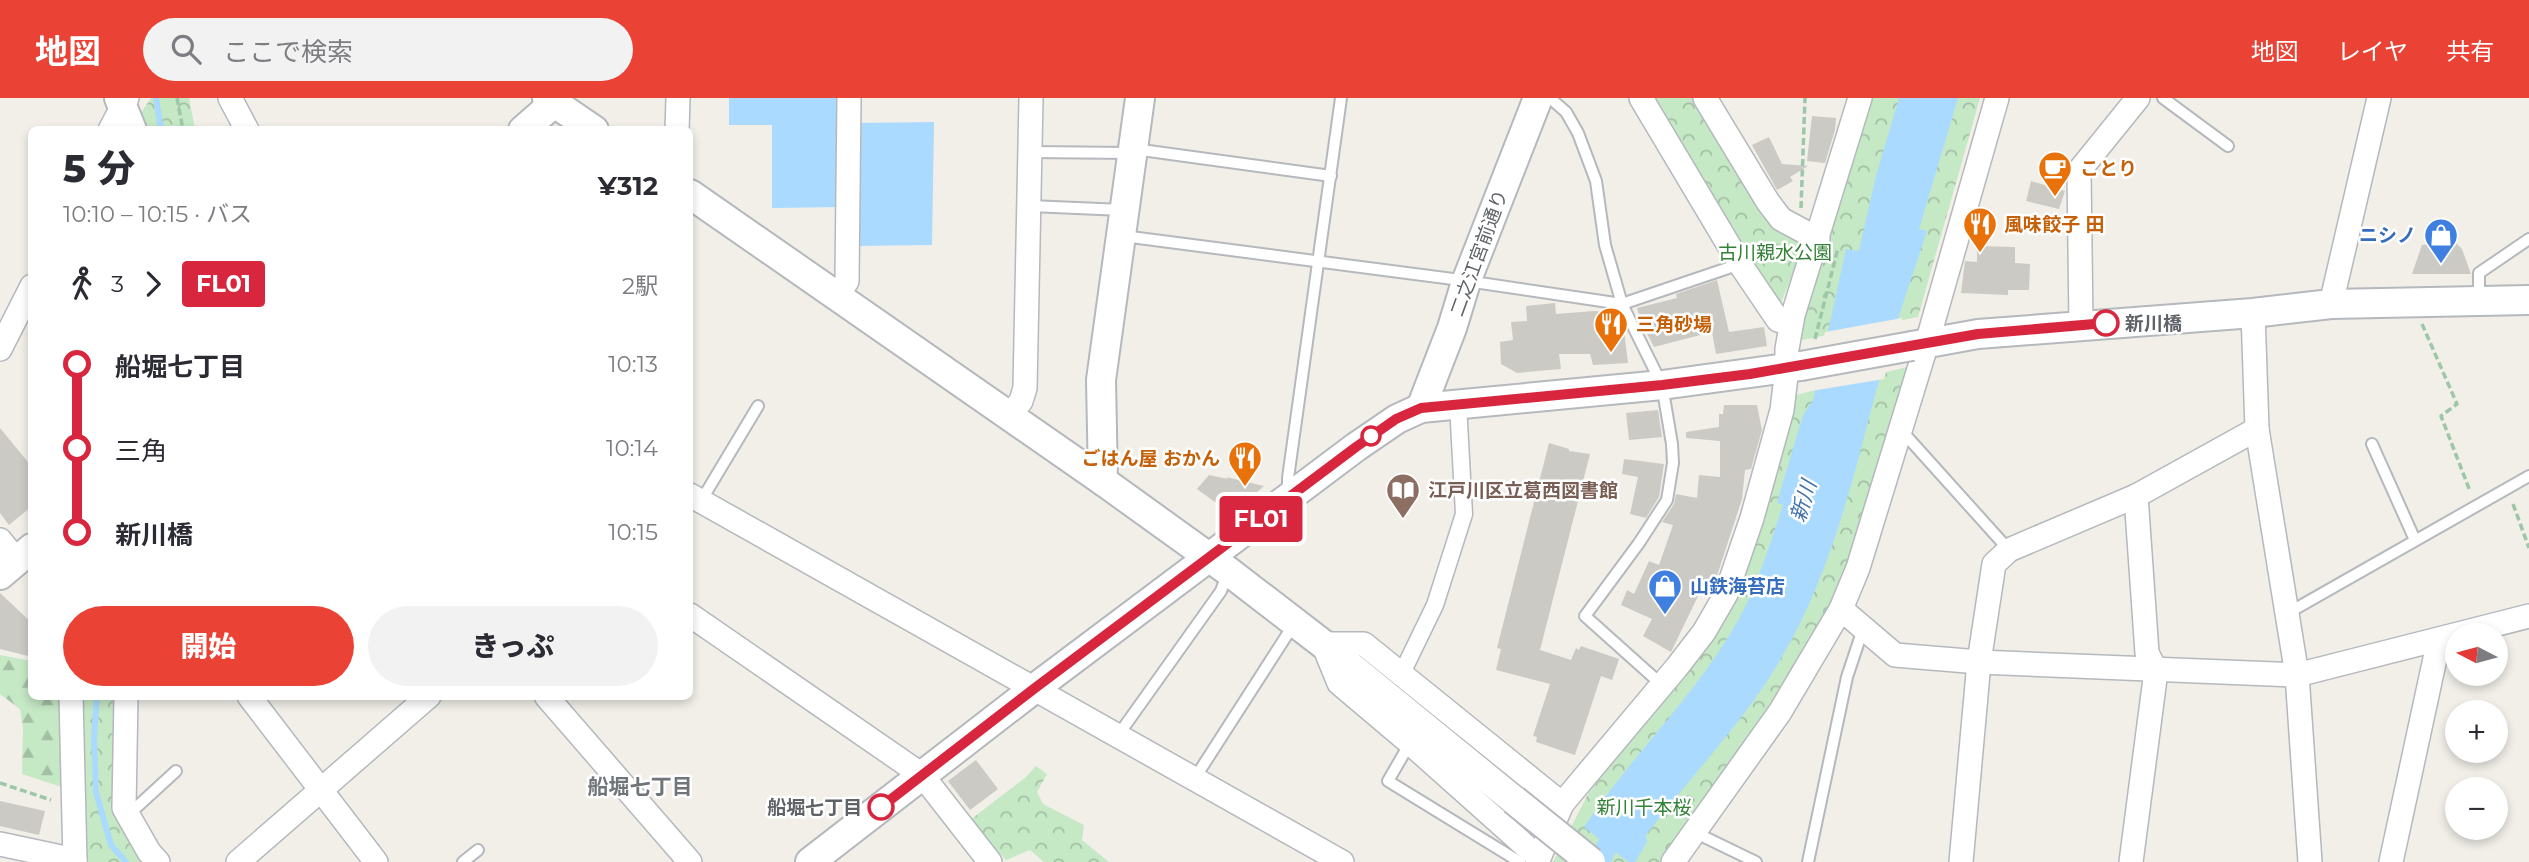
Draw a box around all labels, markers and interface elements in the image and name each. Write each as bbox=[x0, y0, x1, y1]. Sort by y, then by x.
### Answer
search box bbox=[143, 18, 633, 81]
icon: search bbox=[167, 30, 205, 68]
text: 地図 bbox=[35, 31, 101, 71]
text: ここで検索 bbox=[223, 36, 353, 68]
text: 地図 bbox=[2251, 37, 2299, 66]
text: レイヤ bbox=[2337, 37, 2408, 66]
text: 共有 bbox=[2446, 37, 2494, 66]
text: 5 分 bbox=[63, 145, 135, 192]
cafe icon: ことり bbox=[2036, 149, 2074, 198]
place label: ことり bbox=[2080, 157, 2137, 180]
text: ¥312 bbox=[598, 170, 658, 202]
street label: 二之江宮前通り bbox=[1445, 187, 1513, 319]
text: 10:10 – 10:15 · バス bbox=[63, 200, 252, 228]
restaurant icon: 風味餃子 田 bbox=[1961, 205, 1999, 254]
place label: 風味餃子 田 bbox=[2004, 213, 2104, 236]
shop icon: ニシノ bbox=[2422, 216, 2460, 265]
place label: ニシノ bbox=[2359, 224, 2416, 247]
park label: 古川親水公園 bbox=[1718, 241, 1832, 264]
icon: walk bbox=[63, 265, 101, 303]
icon: forward bbox=[134, 265, 172, 303]
text: FL01 bbox=[196, 269, 251, 298]
text: 3 bbox=[111, 270, 124, 298]
text: 2駅 bbox=[622, 272, 658, 300]
restaurant icon: 三角砂場 bbox=[1592, 305, 1630, 354]
marker: 新川橋 bbox=[2093, 310, 2119, 336]
place label: 新川橋 bbox=[2125, 312, 2182, 335]
place label: 三角砂場 bbox=[1636, 313, 1712, 336]
text: 10:13 bbox=[608, 350, 658, 378]
text: 船堀七丁目 bbox=[115, 351, 245, 383]
unlabelled marker bbox=[1361, 426, 1381, 446]
text: 10:14 bbox=[606, 434, 658, 462]
text: 三角 bbox=[115, 435, 167, 467]
restaurant icon: ごはん屋 おかん bbox=[1226, 439, 1264, 488]
place label: ごはん屋 おかん bbox=[1082, 447, 1220, 470]
library icon: 江戸川区立葛西図書館 bbox=[1384, 471, 1422, 520]
water label: 新川 bbox=[1785, 475, 1822, 525]
place label: 江戸川区立葛西図書館 bbox=[1428, 479, 1618, 502]
line badge: FL01 bbox=[1212, 496, 1310, 542]
text: FL01 bbox=[1233, 504, 1289, 533]
text: 10:15 bbox=[608, 518, 658, 546]
text: 新川橋 bbox=[115, 519, 193, 551]
shop icon: 山鉄海苔店 bbox=[1646, 567, 1684, 616]
place label: 山鉄海苔店 bbox=[1690, 575, 1785, 598]
button: 開始 bbox=[63, 606, 354, 686]
button: きっぷ bbox=[368, 606, 658, 686]
north arrow bbox=[2445, 623, 2508, 686]
map controls bbox=[2445, 623, 2508, 840]
button: + bbox=[2445, 700, 2508, 763]
district label: 船堀七丁目 bbox=[588, 774, 693, 799]
button: − bbox=[2445, 777, 2508, 840]
marker: 船堀七丁目 bbox=[868, 794, 894, 820]
place label: 船堀七丁目 bbox=[767, 796, 862, 819]
park label: 新川千本桜 bbox=[1596, 796, 1692, 819]

